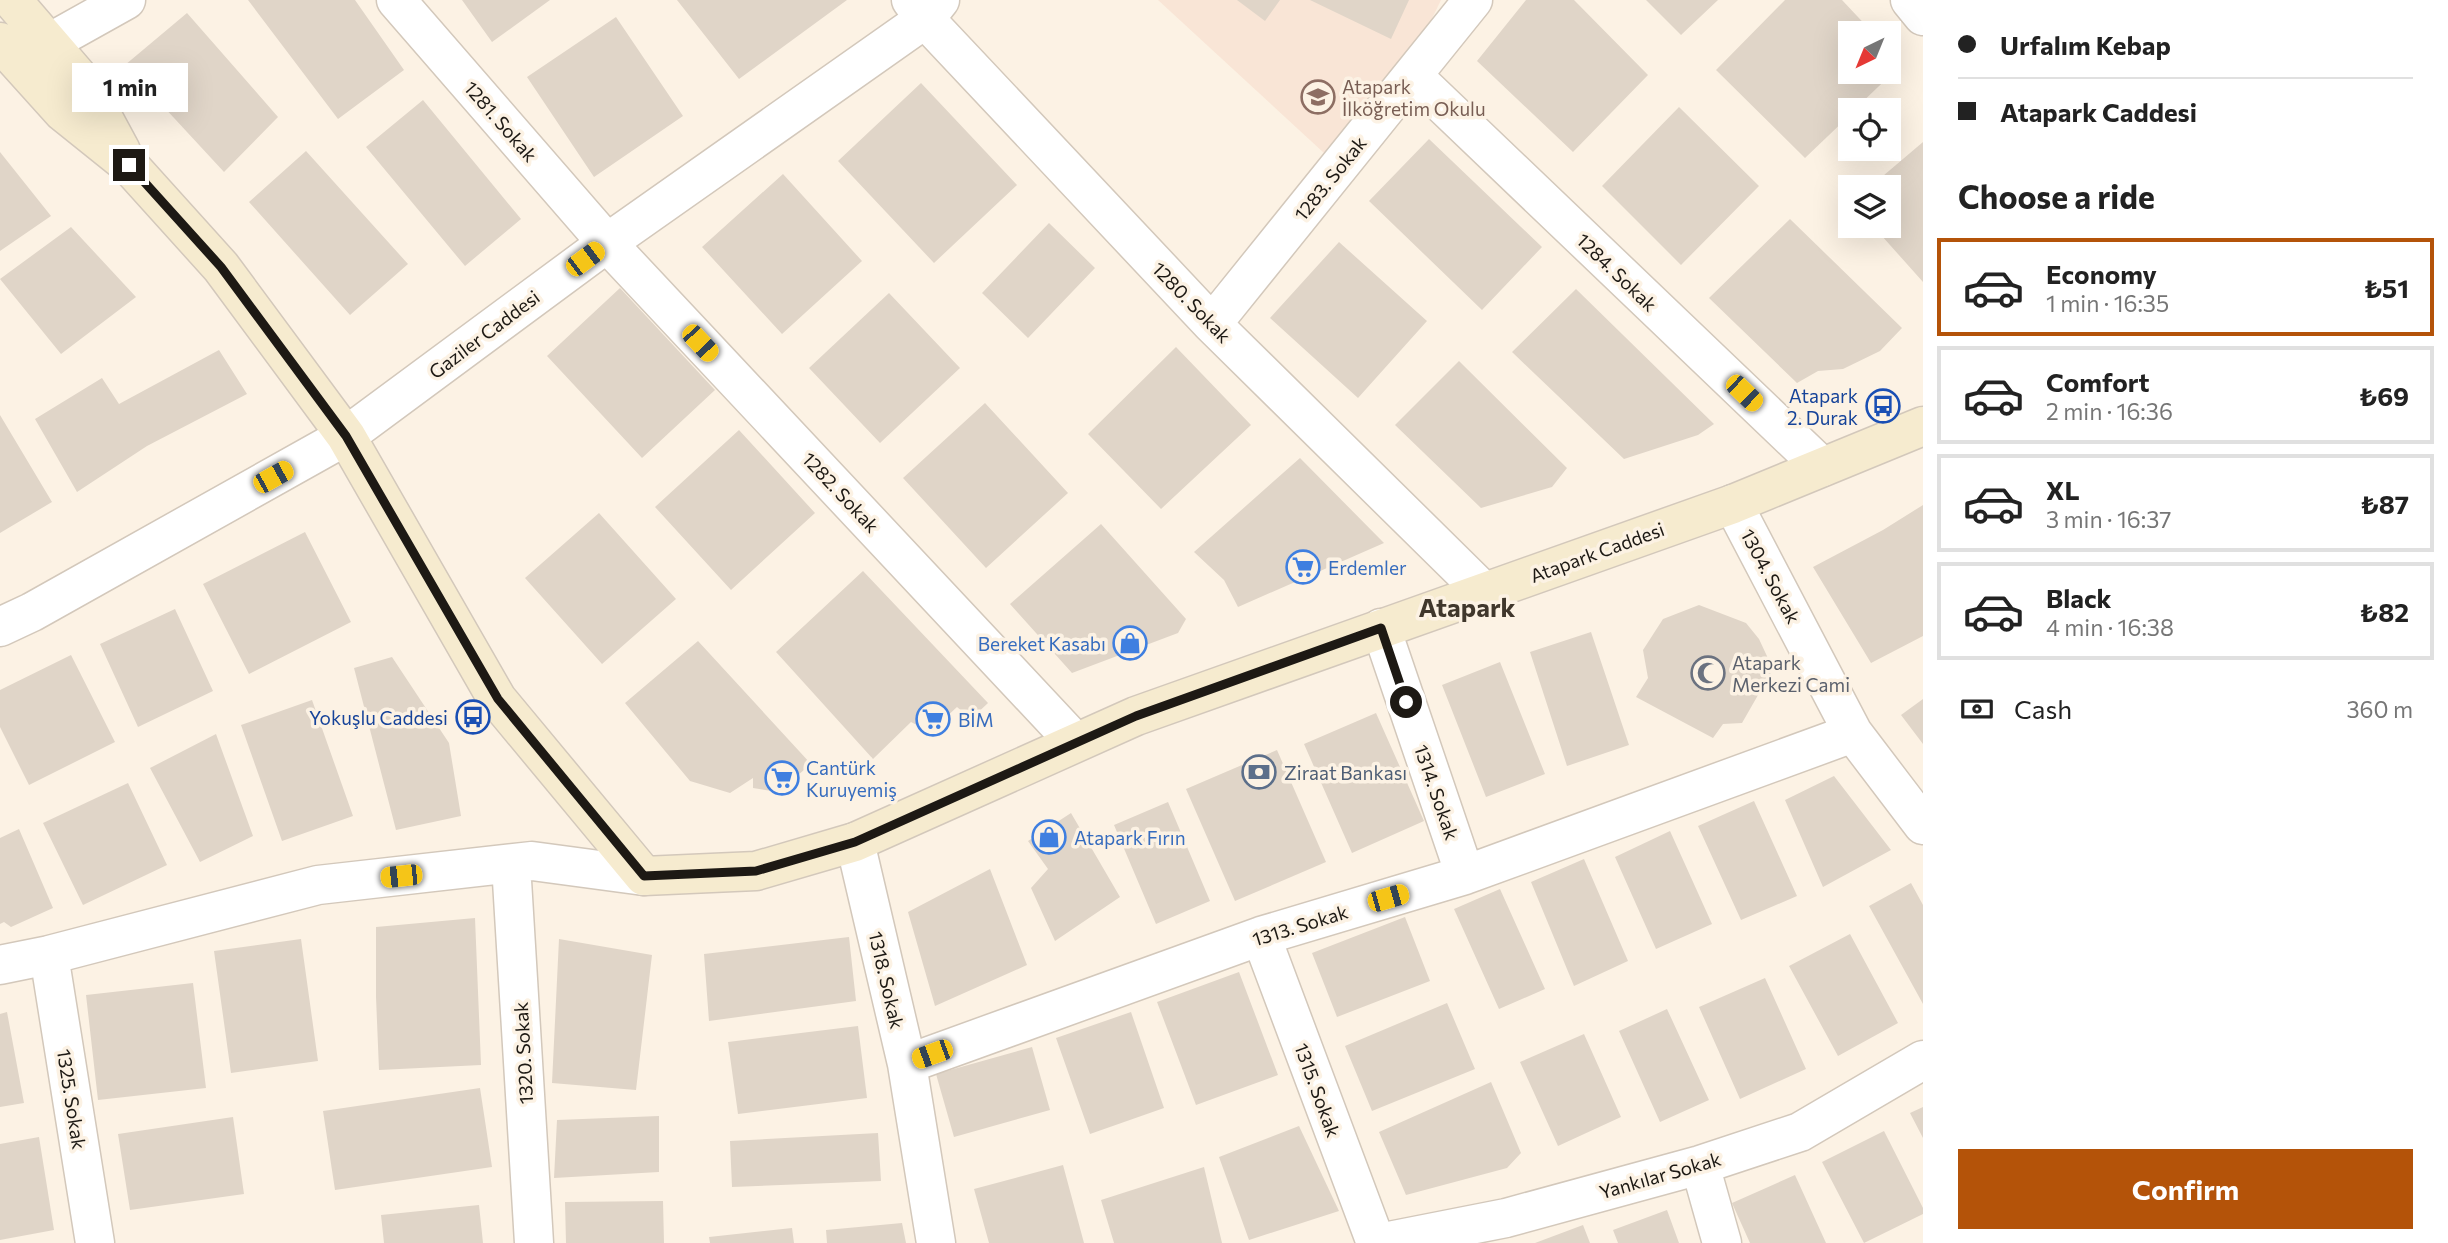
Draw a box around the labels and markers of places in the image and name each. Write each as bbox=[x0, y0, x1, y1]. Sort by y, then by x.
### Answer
place label: Atapark İlköğretim Okulu bbox=[1342, 75, 1486, 120]
school or university icon: Atapark İlköğretim Okulu bbox=[1299, 78, 1337, 116]
place label: Atapark 2. Durak bbox=[1787, 384, 1858, 429]
bus stop icon: Atapark 2. Durak bbox=[1864, 387, 1902, 425]
supermarket icon: Erdemler bbox=[1284, 548, 1322, 586]
place label: Erdemler bbox=[1328, 556, 1407, 579]
shop icon: Bereket Kasabı bbox=[1111, 624, 1149, 662]
place label: Bereket Kasabı bbox=[978, 632, 1106, 655]
place label: Atapark Merkezi Cami bbox=[1732, 651, 1850, 696]
mosque icon: Atapark Merkezi Cami bbox=[1689, 654, 1727, 692]
bus stop icon: Yokuşlu Caddesi bbox=[454, 698, 492, 736]
supermarket icon: BİM bbox=[914, 700, 952, 738]
place label: Yokuşlu Caddesi bbox=[309, 706, 448, 729]
place label: BİM bbox=[958, 708, 994, 731]
bank icon: Ziraat Bankası bbox=[1240, 753, 1278, 791]
place label: Cantürk Kuruyemiş bbox=[806, 756, 897, 801]
supermarket icon: Cantürk Kuruyemiş bbox=[763, 759, 801, 797]
place label: Ziraat Bankası bbox=[1284, 761, 1407, 784]
shop icon: Atapark Fırın bbox=[1030, 818, 1068, 856]
place label: Atapark Fırın bbox=[1074, 826, 1186, 849]

